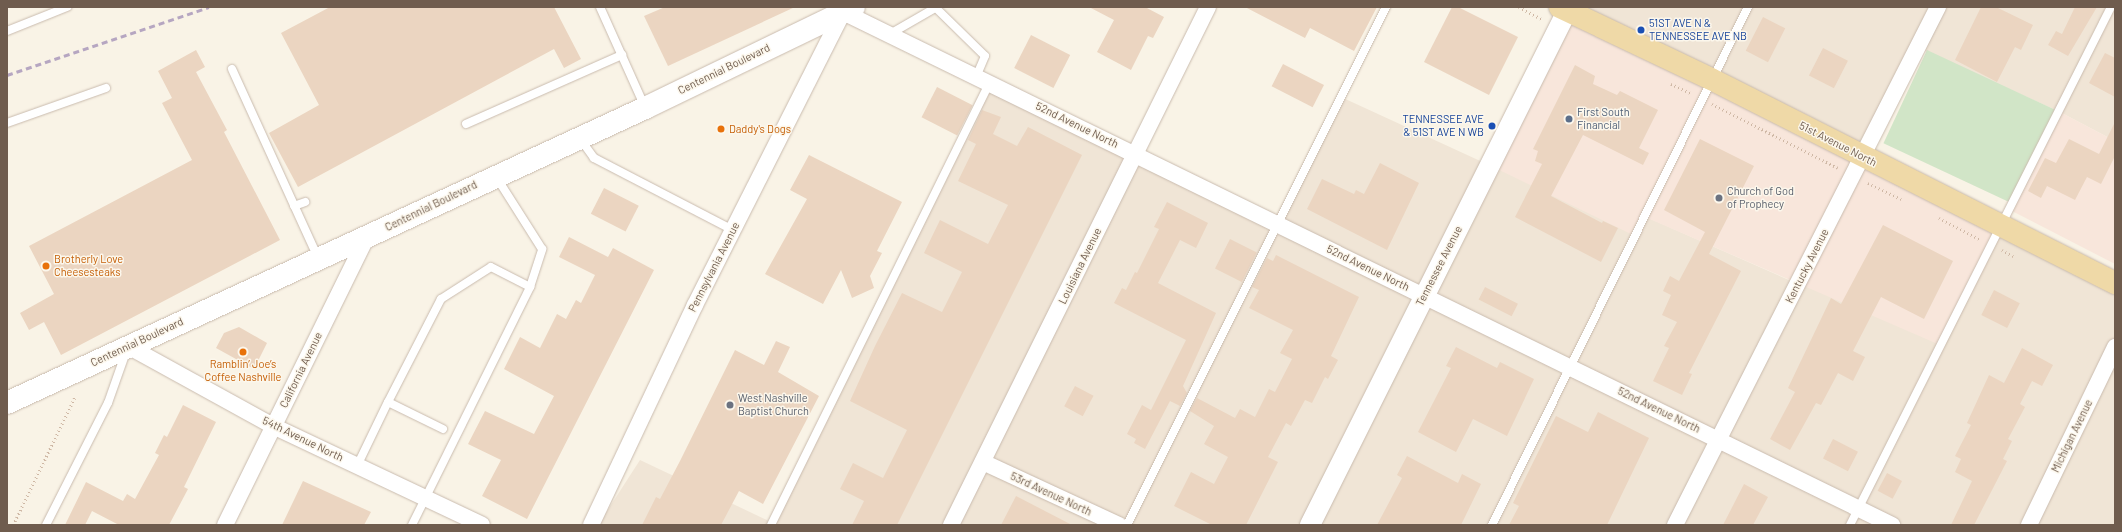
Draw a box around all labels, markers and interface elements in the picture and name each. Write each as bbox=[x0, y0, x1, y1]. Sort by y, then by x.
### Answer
place label: 51ST AVE N & TENNESSEE AVE NB bbox=[1649, 17, 1747, 43]
marker: 51ST AVE N & TENNESSEE AVE NB bbox=[1636, 25, 1646, 35]
street label: Centennial Boulevard bbox=[676, 41, 772, 97]
street label: 52nd Avenue North bbox=[1034, 99, 1120, 151]
place label: First South Financial bbox=[1577, 106, 1630, 132]
place label: TENNESSEE AVE & 51ST AVE N WB bbox=[1402, 113, 1484, 139]
marker: First South Financial bbox=[1564, 114, 1574, 124]
street label: 51st Avenue North bbox=[1797, 119, 1879, 169]
marker: TENNESSEE AVE & 51ST AVE N WB bbox=[1487, 121, 1497, 131]
place label: Daddy's Dogs bbox=[729, 122, 791, 136]
marker: Daddy's Dogs bbox=[716, 124, 726, 134]
street label: Centennial Boulevard bbox=[383, 178, 479, 234]
place label: Church of God of Prophecy bbox=[1727, 185, 1794, 211]
marker: Church of God of Prophecy bbox=[1714, 193, 1724, 203]
street label: Pennsylvania Avenue bbox=[686, 220, 742, 314]
street label: Tennessee Avenue bbox=[1413, 224, 1465, 308]
street label: Louisiana Avenue bbox=[1056, 226, 1104, 306]
street label: Kentucky Avenue bbox=[1783, 227, 1831, 305]
street label: 52nd Avenue North bbox=[1325, 242, 1411, 294]
place label: Brotherly Love Cheesesteaks bbox=[54, 253, 123, 279]
marker: Brotherly Love Cheesesteaks bbox=[41, 261, 51, 271]
street label: Centennial Boulevard bbox=[88, 315, 186, 369]
street label: California Avenue bbox=[277, 330, 325, 410]
marker: Ramblin’ Joe’s Coffee Nashville bbox=[238, 347, 248, 357]
place label: Ramblin’ Joe’s Coffee Nashville bbox=[205, 358, 281, 384]
street label: 52nd Avenue North bbox=[1616, 384, 1702, 436]
place label: West Nashville Baptist Church bbox=[738, 392, 809, 418]
street label: Michigan Avenue bbox=[2049, 397, 2095, 475]
marker: West Nashville Baptist Church bbox=[725, 400, 735, 410]
street label: 54th Avenue North bbox=[260, 414, 346, 464]
street label: 53rd Avenue North bbox=[1008, 469, 1094, 519]

